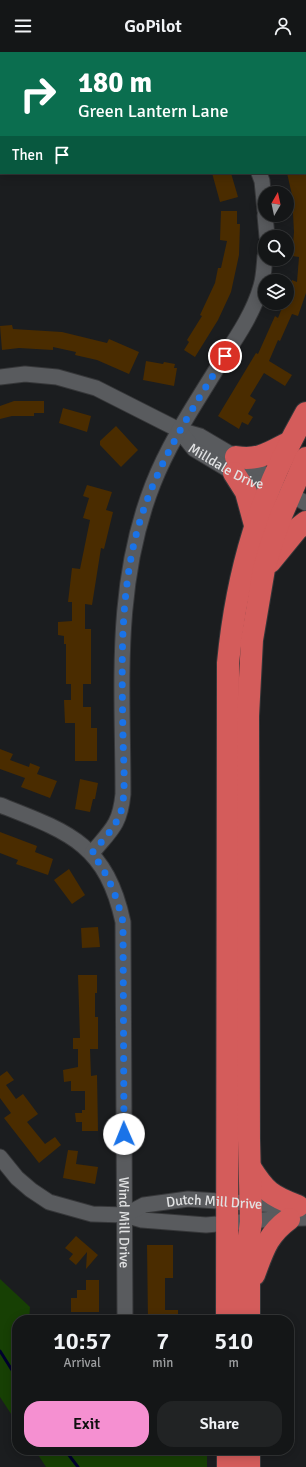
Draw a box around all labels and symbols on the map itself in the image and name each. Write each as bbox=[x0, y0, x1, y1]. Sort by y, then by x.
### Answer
north arrow bbox=[258, 186, 294, 222]
pin bbox=[208, 339, 242, 373]
street label: Milldale Drive bbox=[185, 440, 264, 493]
position arrow bbox=[103, 1113, 145, 1155]
street label: Wind Mill Drive bbox=[115, 1177, 133, 1268]
street label: Dutch Mill Drive bbox=[165, 1191, 263, 1213]

